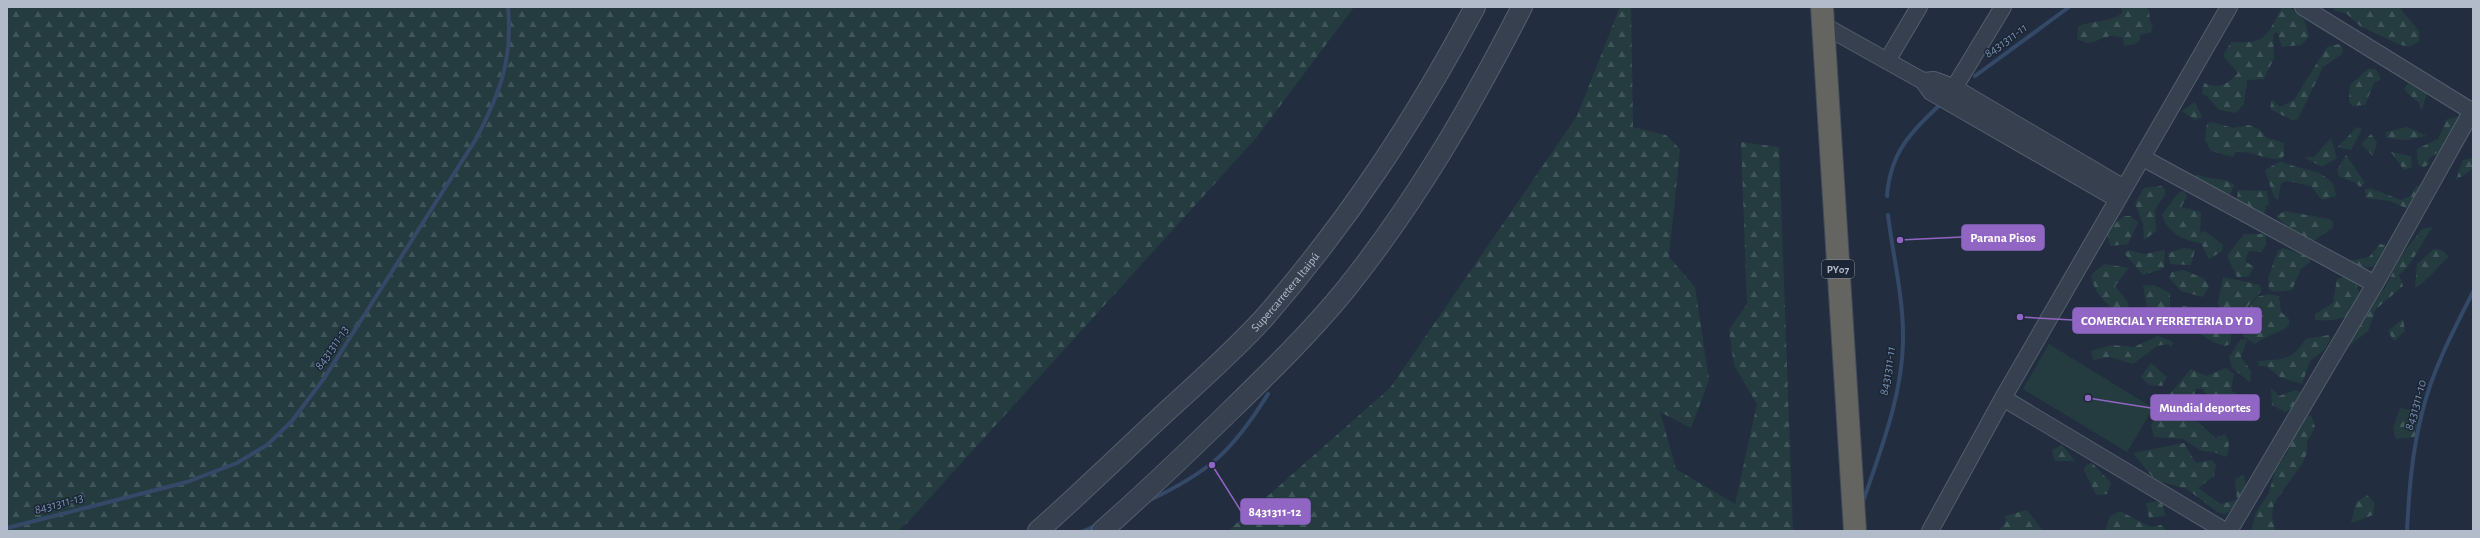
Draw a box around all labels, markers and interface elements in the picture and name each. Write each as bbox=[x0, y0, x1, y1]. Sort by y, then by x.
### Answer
water label: 8431311-11 bbox=[1982, 21, 2030, 61]
callout: Parana Pisos bbox=[1962, 225, 2044, 250]
text: Parana Pisos bbox=[1970, 232, 2036, 245]
street label: Supercarretera Itaipú bbox=[1249, 250, 1321, 334]
road number: PY07 bbox=[1822, 260, 1854, 278]
callout: COMERCIAL Y FERRETERIA D Y D bbox=[2073, 308, 2261, 333]
text: COMERCIAL Y FERRETERIA D Y D bbox=[2081, 315, 2253, 328]
water label: 8431311-13 bbox=[313, 324, 351, 372]
water label: 8431311-11 bbox=[1878, 346, 1898, 396]
water label: 8431311-10 bbox=[2403, 378, 2429, 432]
callout: Mundial deportes bbox=[2151, 395, 2259, 420]
text: Mundial deportes bbox=[2159, 402, 2251, 415]
water label: 8431311-13 bbox=[33, 491, 85, 517]
callout: 8431311-12 bbox=[1241, 499, 1310, 524]
text: 8431311-12 bbox=[1249, 506, 1301, 519]

